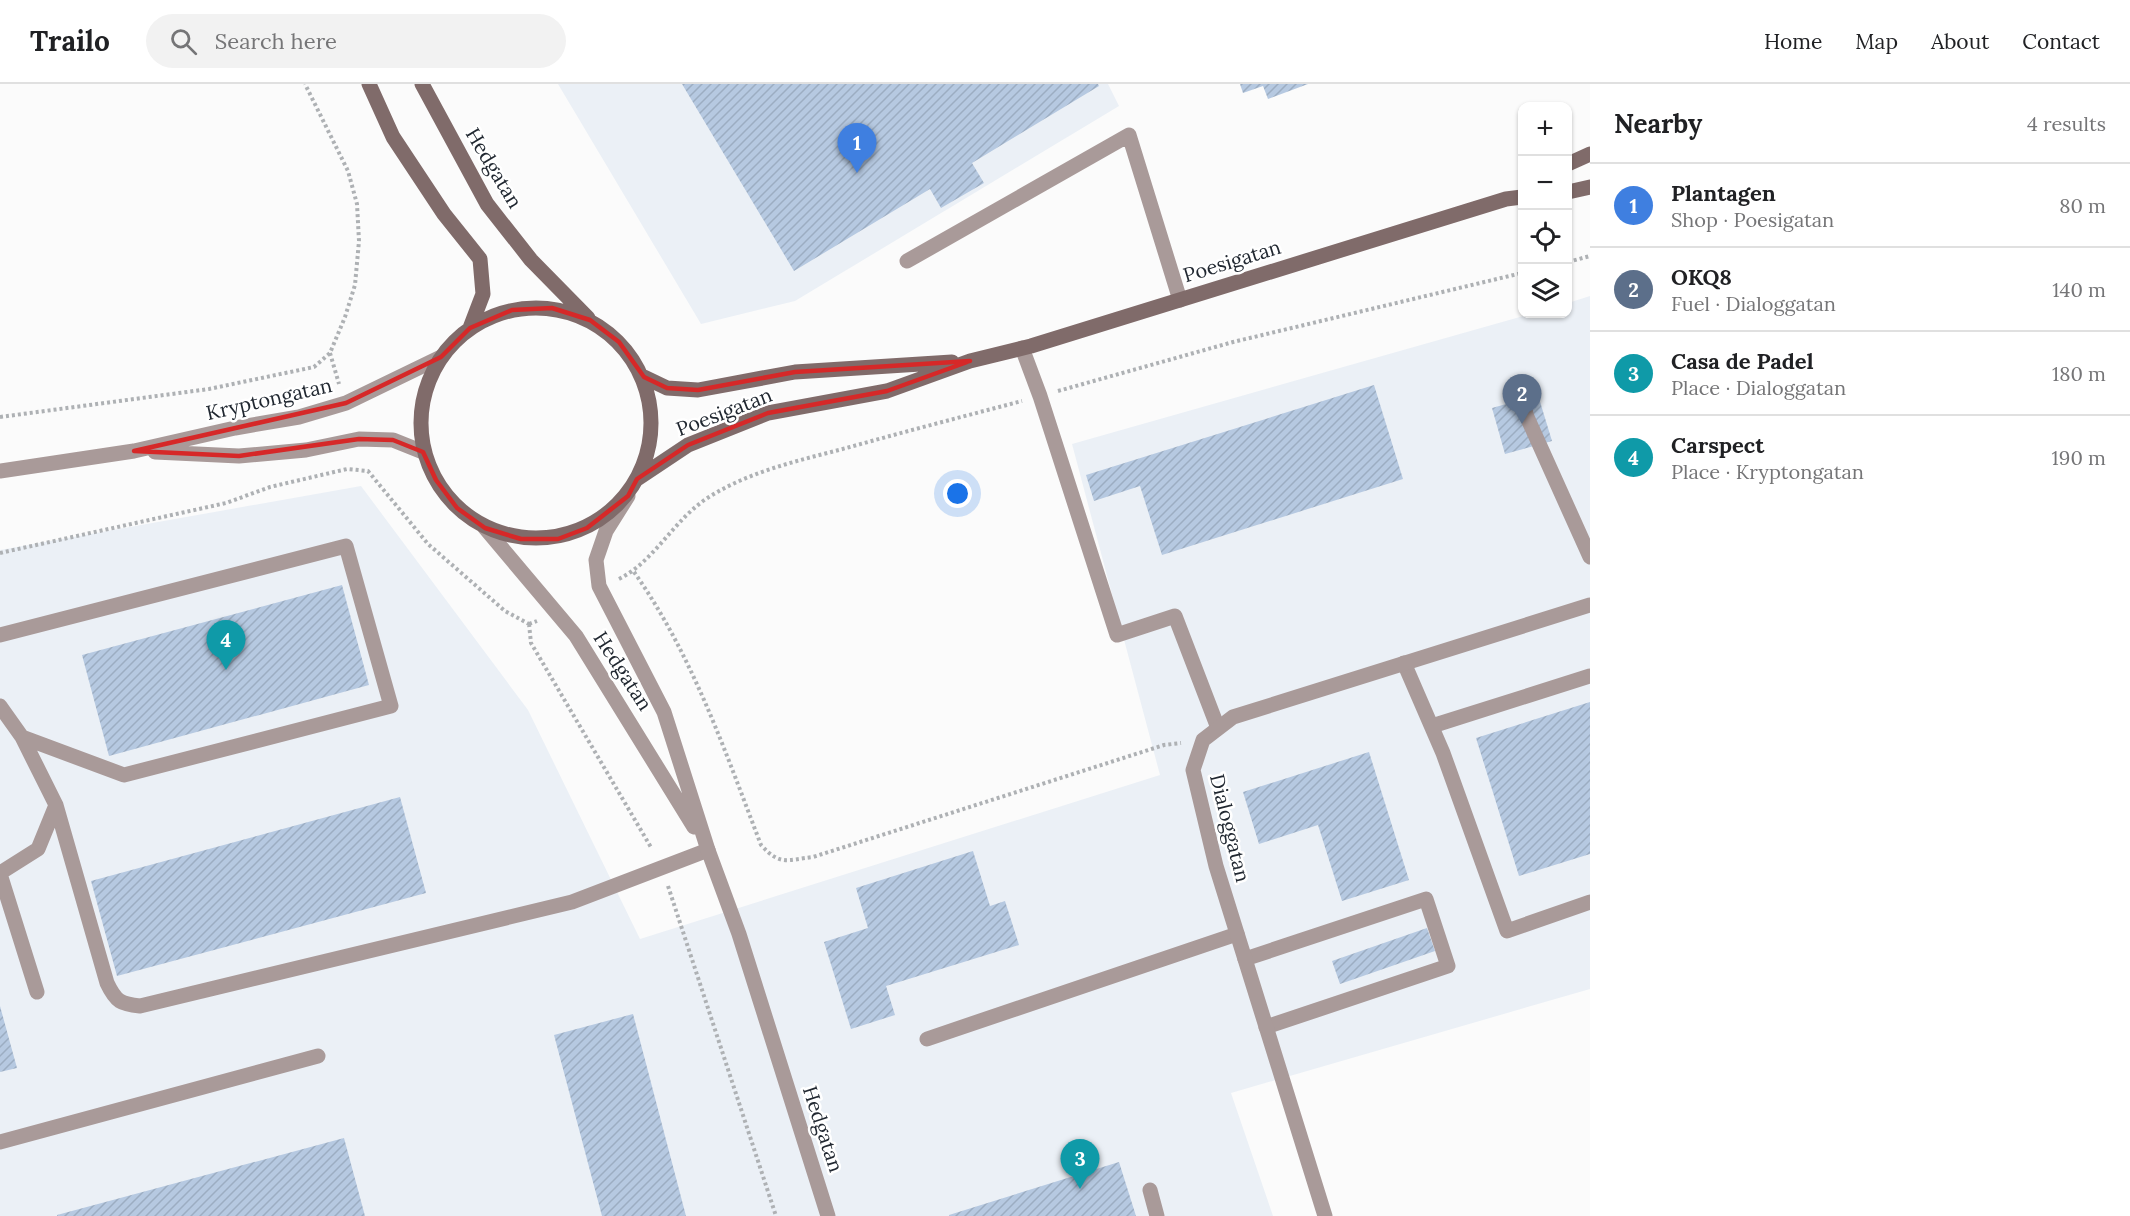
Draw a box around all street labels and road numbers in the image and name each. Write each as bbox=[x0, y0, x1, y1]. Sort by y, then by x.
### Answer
street label: Hedgatan bbox=[461, 123, 528, 212]
street label: Poesigatan bbox=[1180, 234, 1284, 287]
street label: Kryptongatan bbox=[204, 372, 334, 425]
street label: Poesigatan bbox=[672, 382, 775, 441]
street label: Hedgatan bbox=[589, 626, 658, 715]
street label: Dialoggatan bbox=[1205, 771, 1256, 885]
street label: Hedgatan bbox=[798, 1083, 849, 1175]

